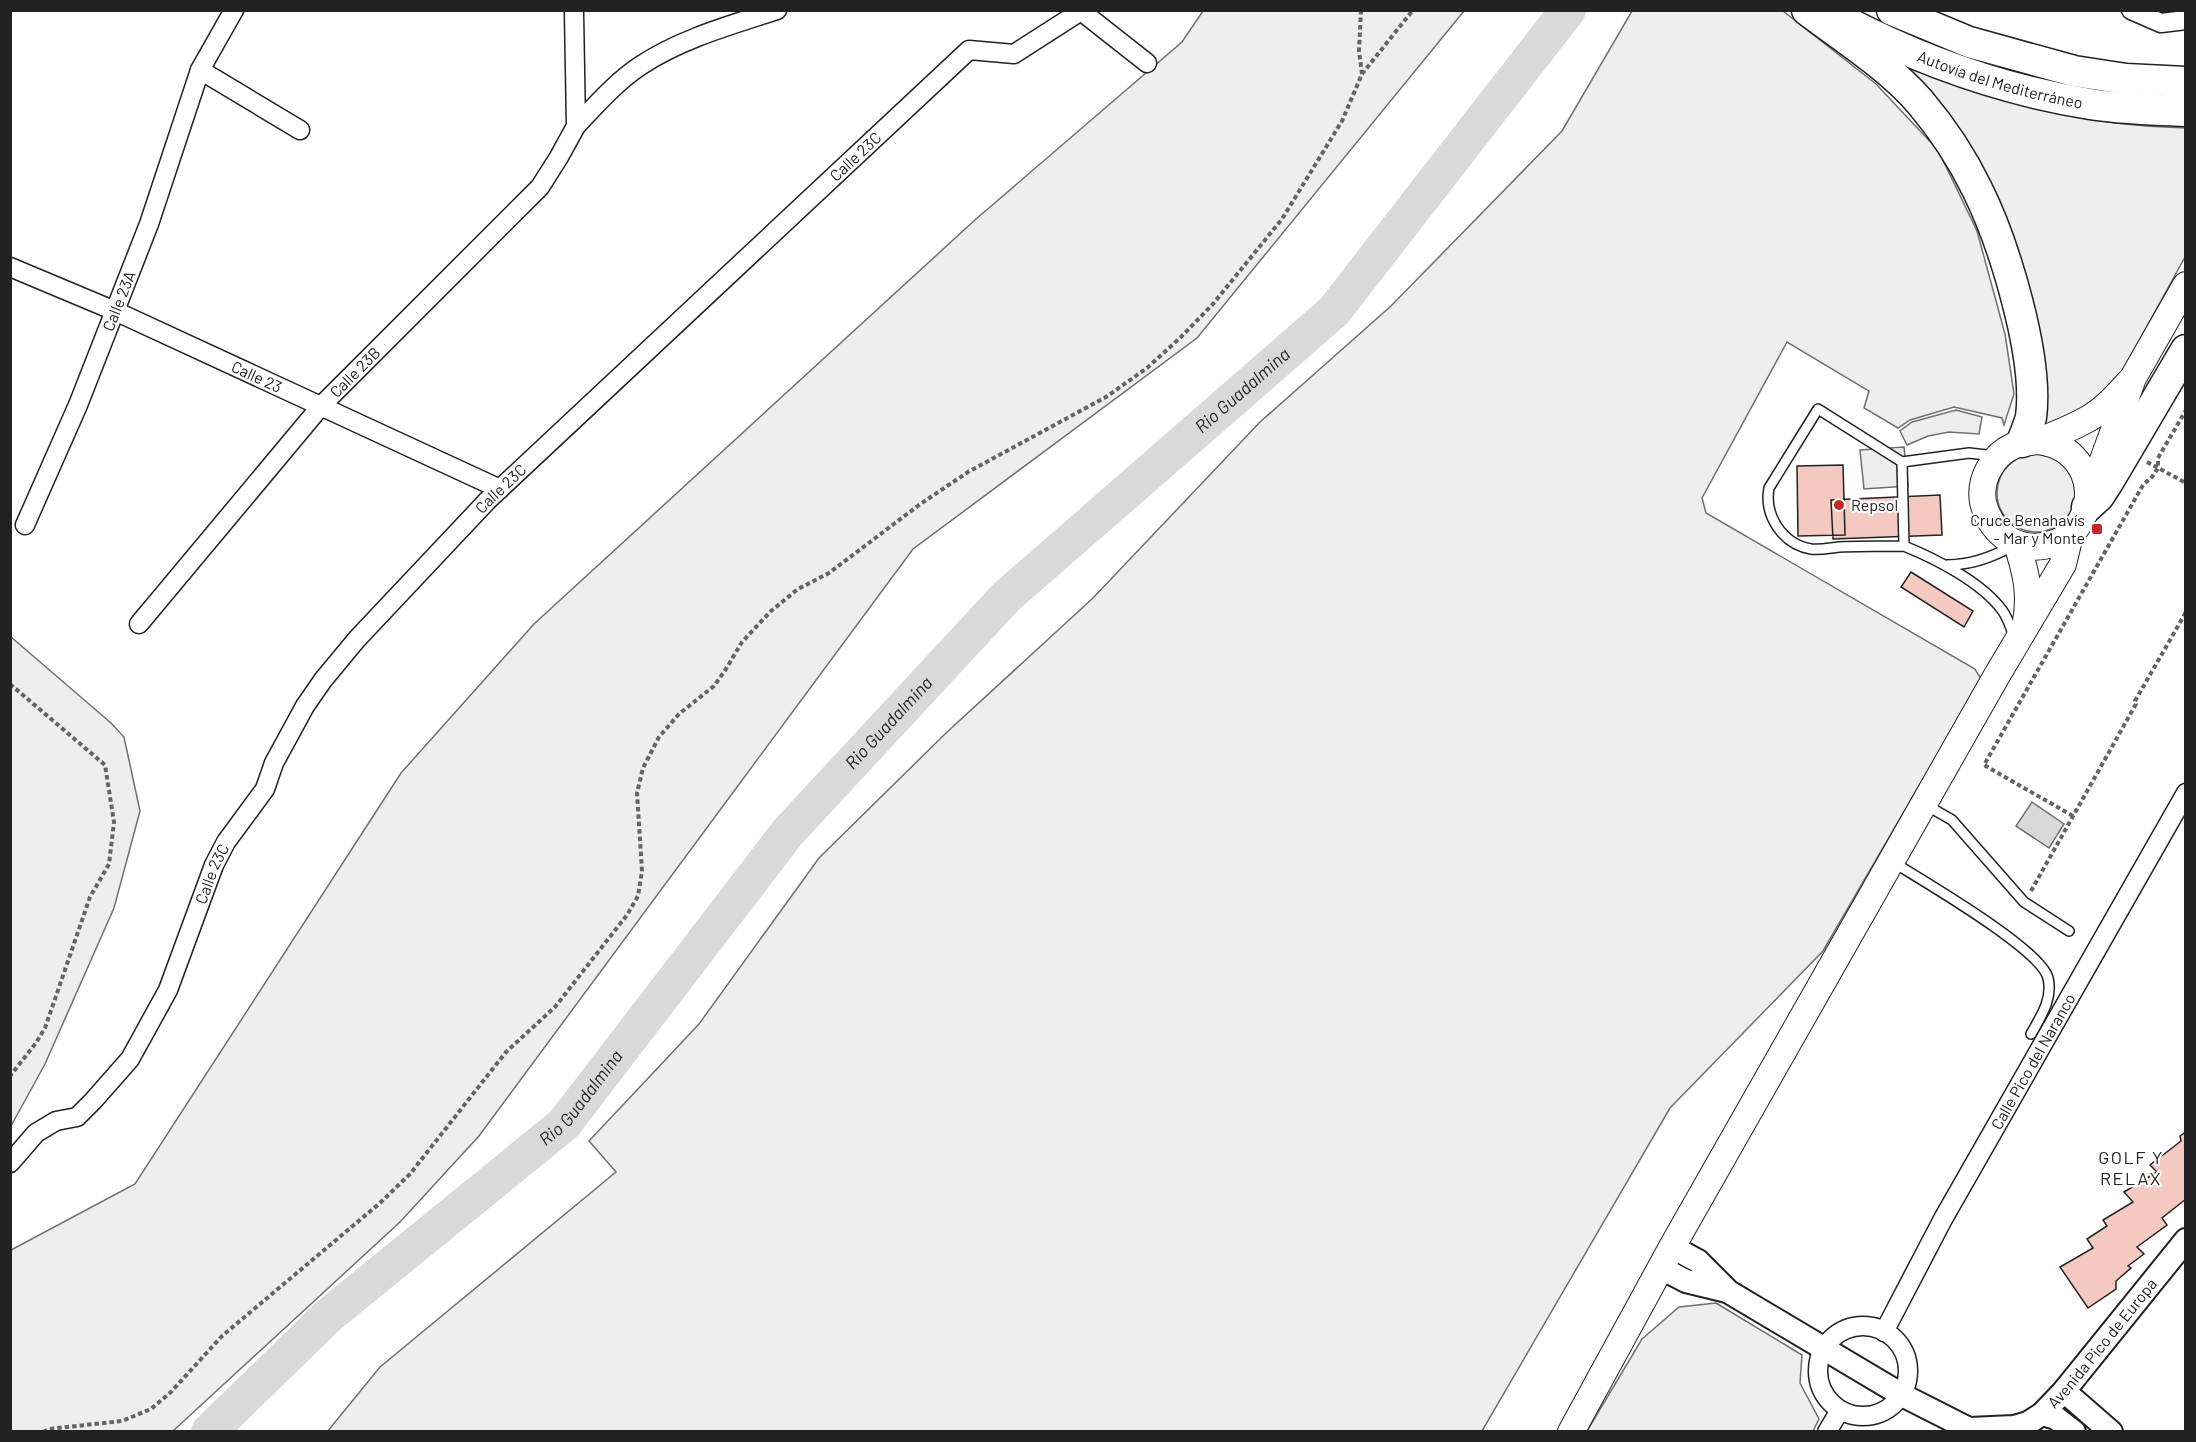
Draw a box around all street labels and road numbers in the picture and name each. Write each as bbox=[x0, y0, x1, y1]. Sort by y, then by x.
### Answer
street label: Autovía del Mediterráneo bbox=[1915, 46, 2084, 112]
street label: Calle 23C bbox=[825, 127, 885, 185]
street label: Calle 23A bbox=[98, 267, 139, 334]
street label: Calle 23B bbox=[325, 342, 384, 401]
street label: Calle 23 bbox=[229, 356, 285, 396]
street label: Calle 23C bbox=[471, 459, 530, 517]
street label: Calle 23C bbox=[191, 840, 232, 906]
street label: Calle Pico del Naranco bbox=[1986, 990, 2079, 1132]
street label: Avenida Pico de Europa bbox=[2043, 1274, 2160, 1412]

